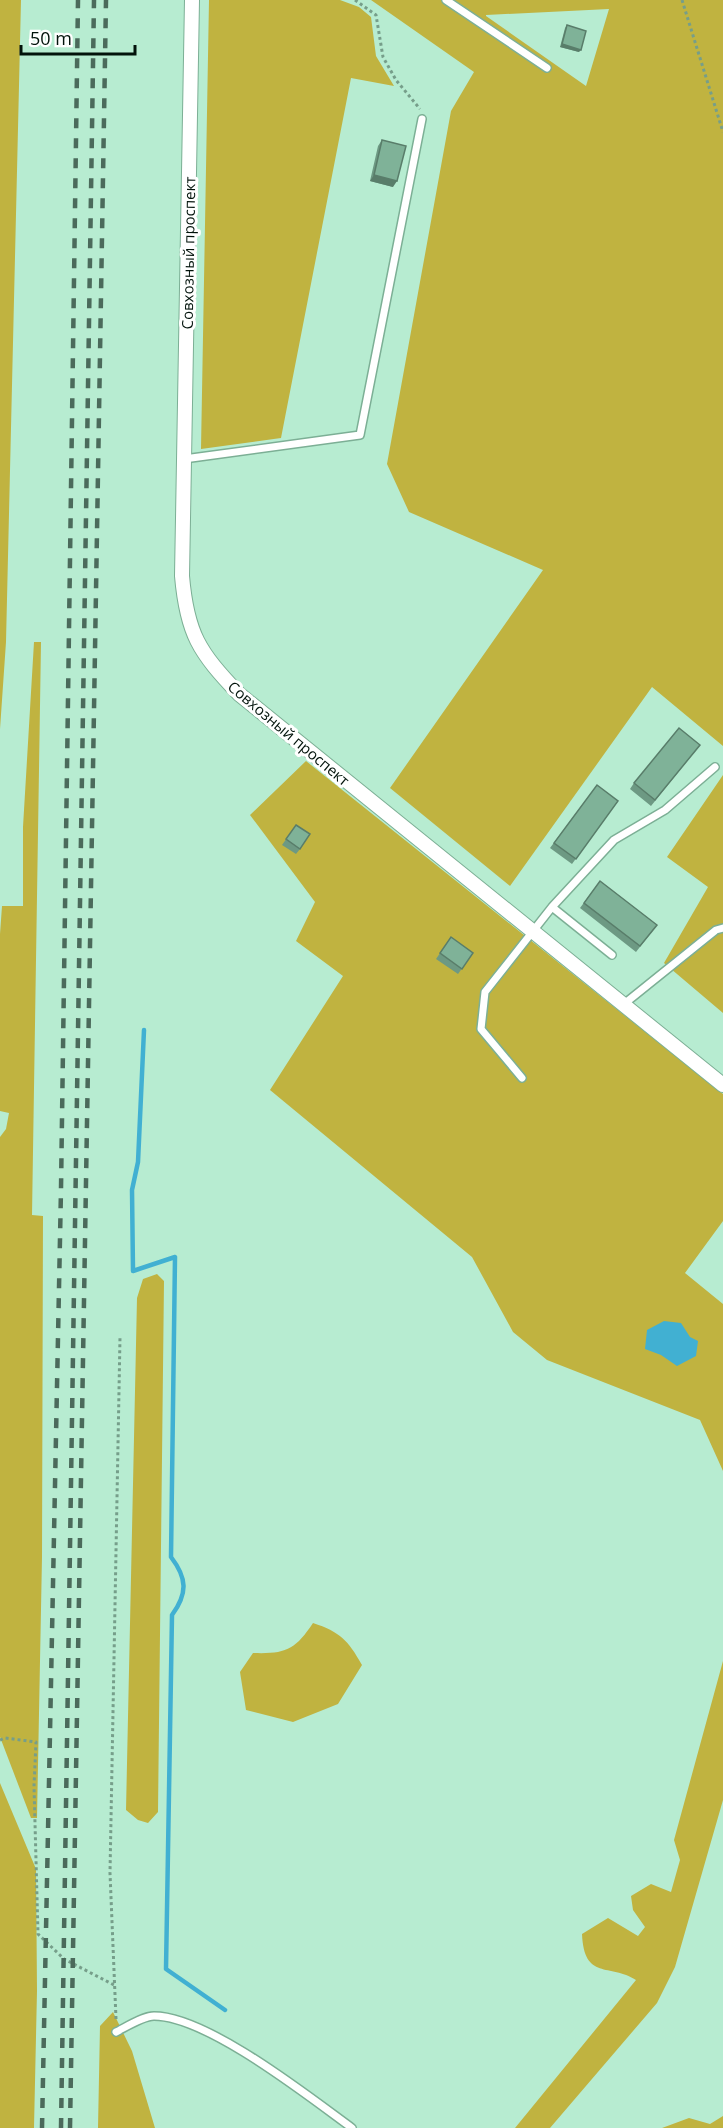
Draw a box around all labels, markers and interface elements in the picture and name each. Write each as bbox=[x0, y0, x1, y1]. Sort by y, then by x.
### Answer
scale bar bbox=[21, 18, 135, 56]
text: 50 m bbox=[30, 26, 72, 50]
street label: Совхозный проспект bbox=[177, 176, 199, 330]
street label: Совхозный проспект bbox=[224, 676, 354, 790]

